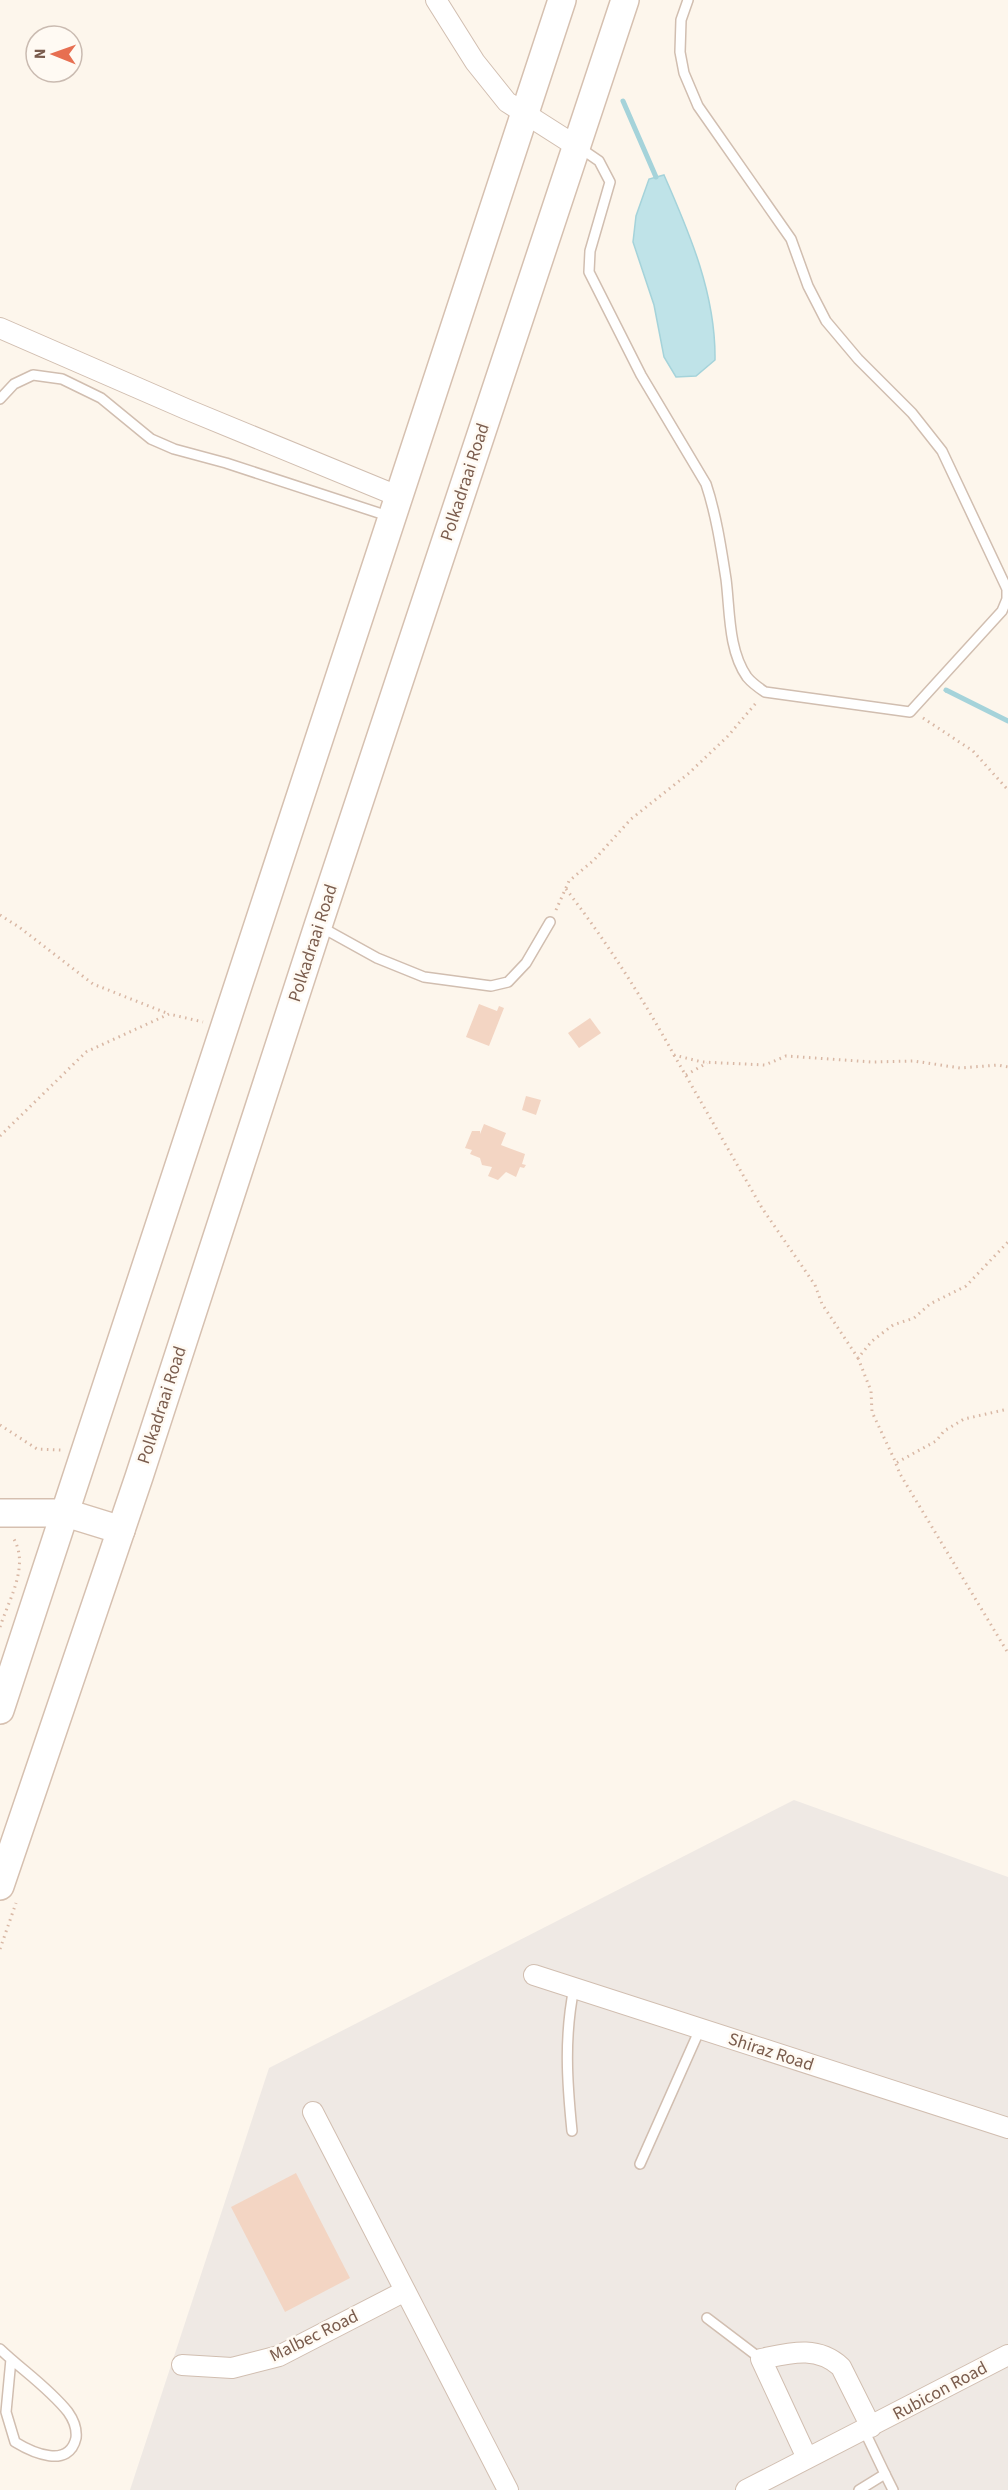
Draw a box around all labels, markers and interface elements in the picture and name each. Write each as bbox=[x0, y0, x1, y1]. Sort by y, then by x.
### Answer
north arrow bbox=[24, 24, 84, 84]
text: N bbox=[29, 48, 51, 59]
street label: Polkadraai Road bbox=[434, 420, 496, 544]
street label: Polkadraai Road bbox=[282, 881, 344, 1005]
street label: Polkadraai Road bbox=[131, 1343, 193, 1467]
street label: Shiraz Road bbox=[725, 2026, 817, 2078]
street label: Malbec Road bbox=[265, 2304, 363, 2368]
street label: Rubicon Road bbox=[888, 2356, 992, 2426]

